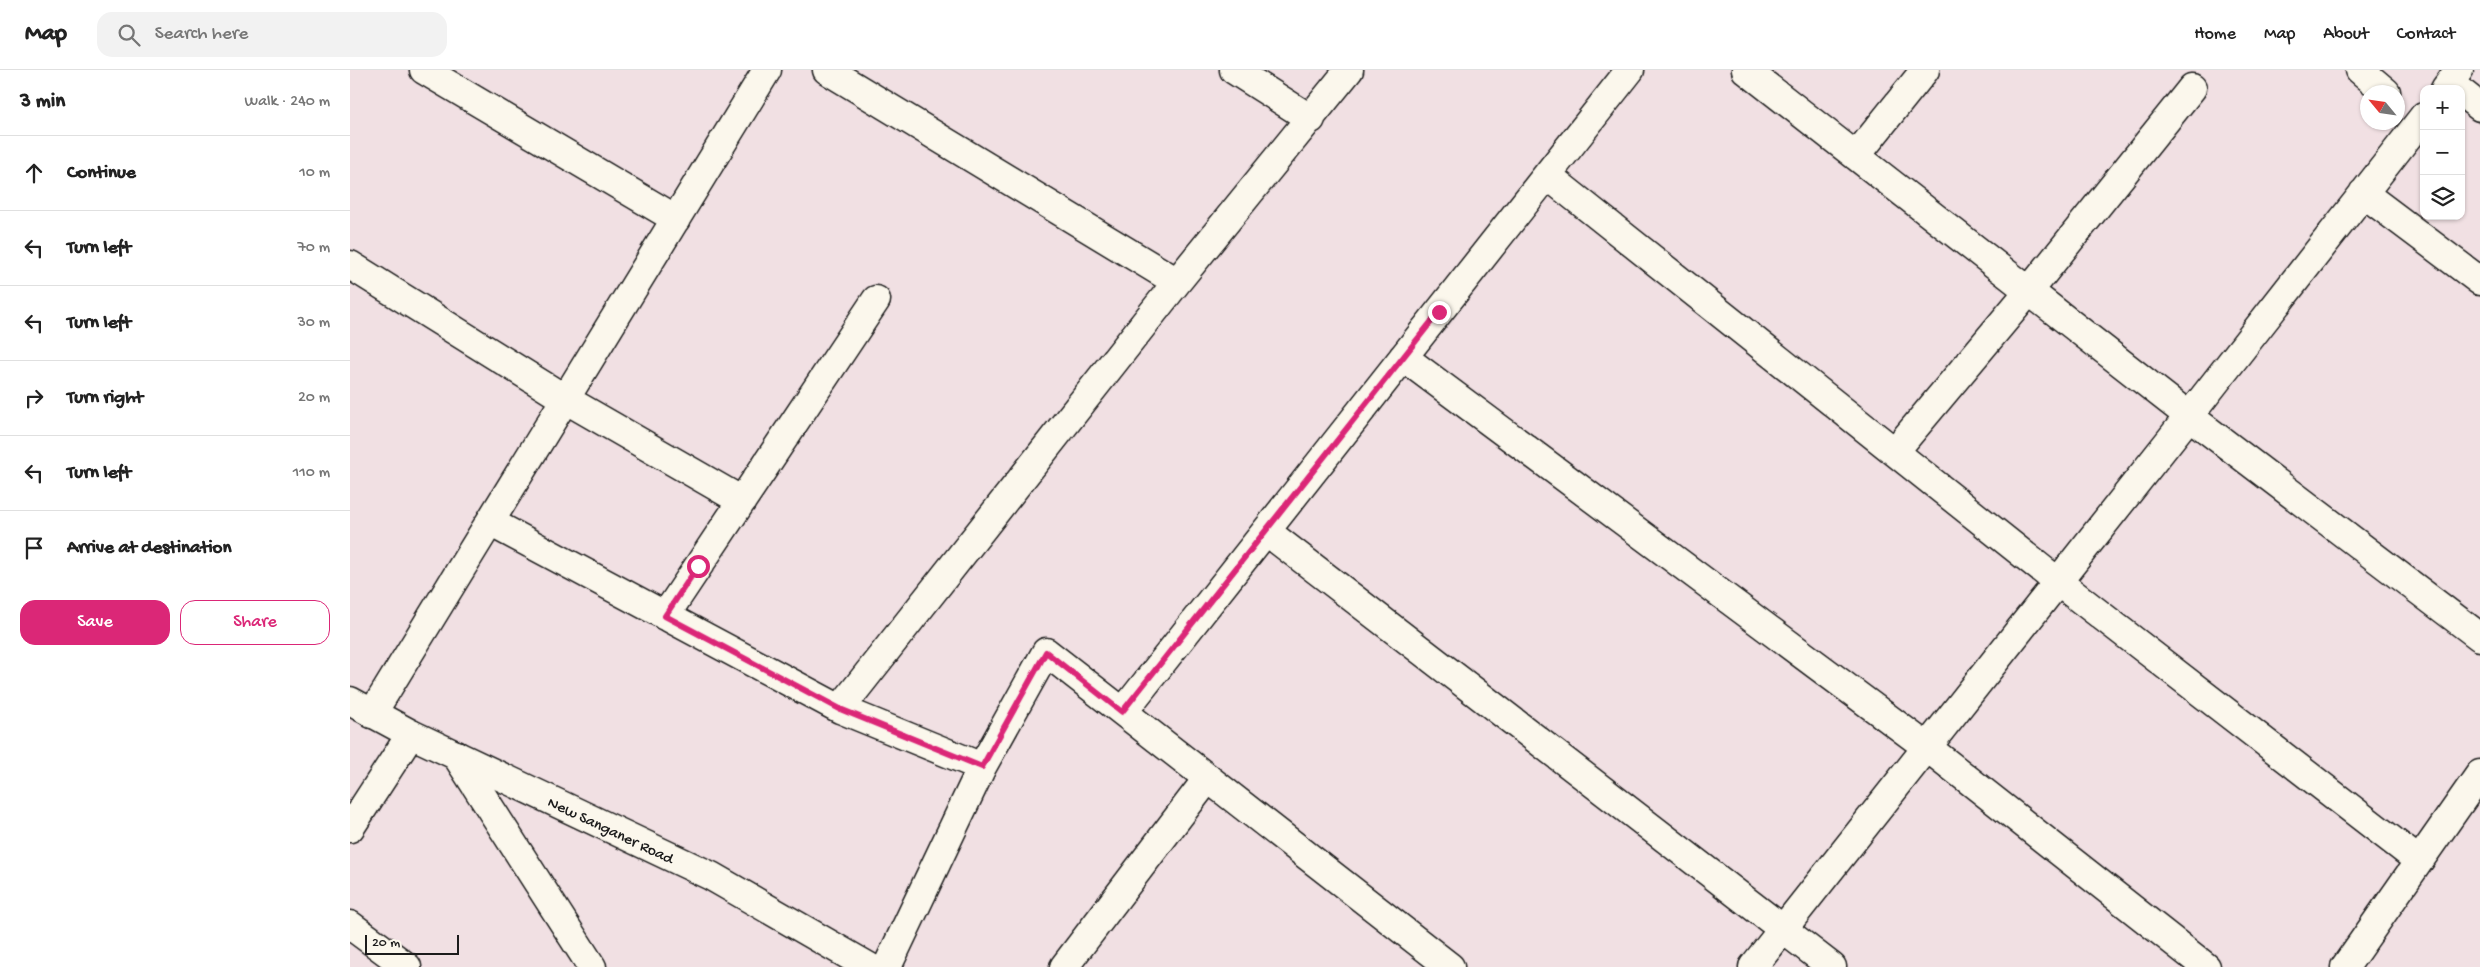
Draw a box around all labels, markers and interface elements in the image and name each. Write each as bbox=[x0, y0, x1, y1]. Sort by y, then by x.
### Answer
search box bbox=[97, 12, 447, 57]
text: Map bbox=[25, 20, 67, 49]
icon: search bbox=[115, 21, 143, 49]
text: Search here bbox=[155, 23, 248, 46]
text: Home bbox=[2194, 24, 2236, 45]
text: Map bbox=[2264, 24, 2295, 45]
text: About bbox=[2323, 24, 2369, 45]
text: Contact bbox=[2397, 24, 2455, 45]
north arrow bbox=[2360, 85, 2405, 130]
map controls bbox=[2420, 85, 2465, 220]
button: + bbox=[2420, 85, 2465, 130]
text: 3 min bbox=[20, 90, 65, 115]
text: Walk · 240 m bbox=[245, 93, 330, 112]
button: − bbox=[2420, 130, 2465, 175]
icon: ahead bbox=[20, 159, 48, 187]
text: Continue bbox=[67, 162, 136, 185]
text: 10 m bbox=[299, 164, 330, 183]
button: layers bbox=[2420, 175, 2465, 220]
icon: left bbox=[20, 234, 48, 262]
text: Turn left bbox=[67, 237, 131, 260]
text: 70 m bbox=[297, 239, 330, 258]
route end bbox=[1428, 301, 1451, 324]
icon: left bbox=[20, 309, 48, 337]
text: Turn left bbox=[67, 312, 131, 335]
text: 30 m bbox=[297, 314, 330, 333]
icon: right bbox=[20, 384, 48, 412]
text: Turn right bbox=[67, 387, 143, 410]
text: 20 m bbox=[298, 389, 330, 408]
icon: left bbox=[20, 459, 48, 487]
text: Turn left bbox=[67, 462, 131, 485]
text: 110 m bbox=[293, 464, 330, 483]
icon: arrive bbox=[20, 534, 48, 562]
text: Arrive at destination bbox=[67, 537, 231, 560]
route start bbox=[687, 555, 710, 578]
button: Save bbox=[20, 600, 170, 645]
button: Share bbox=[180, 600, 330, 645]
street label: New Sanganer Road bbox=[544, 794, 677, 871]
scale bar bbox=[365, 932, 459, 955]
text: 20 m bbox=[372, 935, 400, 952]

